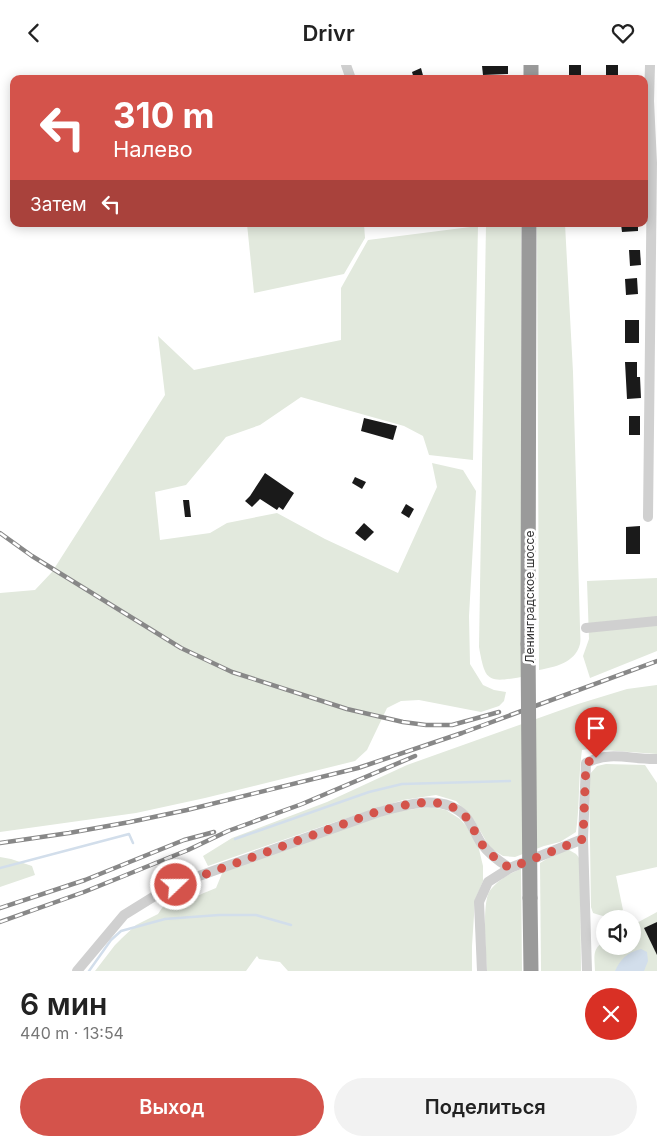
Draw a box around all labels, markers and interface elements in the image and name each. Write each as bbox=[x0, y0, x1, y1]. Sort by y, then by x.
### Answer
icon: back bbox=[20, 19, 48, 47]
icon: heart bbox=[609, 19, 637, 47]
text: Drivr bbox=[302, 20, 355, 46]
text: 310 m bbox=[113, 94, 215, 136]
icon: left bbox=[30, 95, 95, 160]
text: Налево bbox=[113, 136, 193, 162]
icon: left bbox=[97, 190, 125, 218]
text: Затем bbox=[30, 193, 87, 216]
street label: Ленинградское шоссе bbox=[522, 531, 537, 663]
pin bbox=[575, 707, 617, 758]
icon: arrive bbox=[582, 714, 610, 742]
position arrow bbox=[149, 858, 201, 910]
map controls bbox=[596, 910, 641, 955]
button: sound bbox=[596, 910, 641, 955]
text: 6 мин bbox=[20, 986, 107, 1022]
button: close bbox=[585, 988, 637, 1040]
text: 440 m · 13:54 bbox=[20, 1023, 124, 1043]
button: Выход bbox=[20, 1078, 324, 1136]
button: Поделиться bbox=[334, 1078, 637, 1136]

